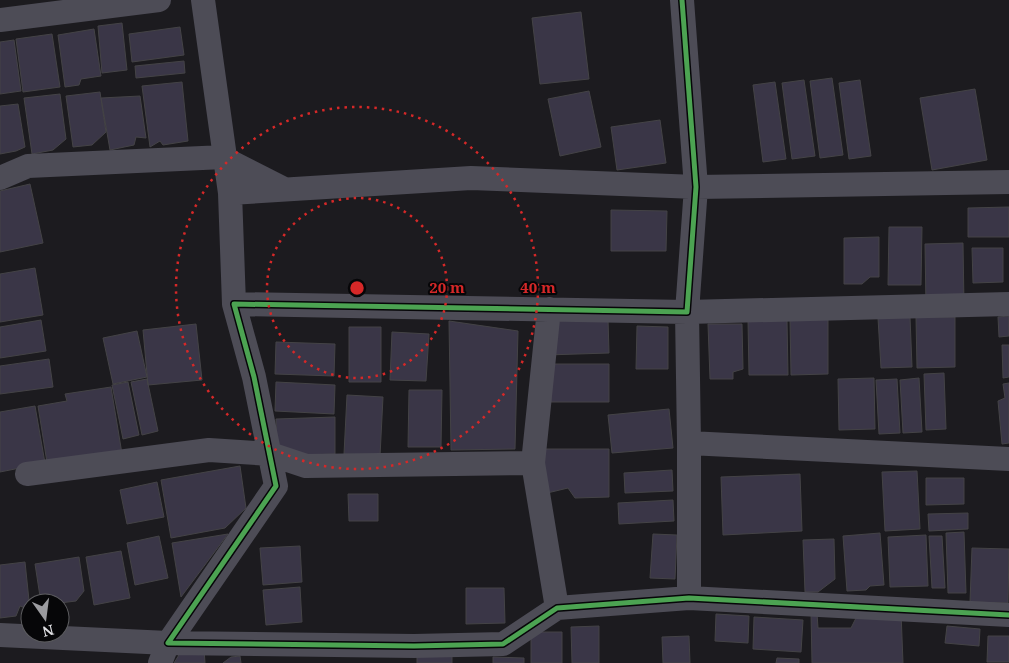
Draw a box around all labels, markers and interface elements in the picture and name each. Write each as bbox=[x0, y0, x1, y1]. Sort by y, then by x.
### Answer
text: 20 m bbox=[429, 277, 465, 297]
text: 40 m bbox=[520, 277, 556, 297]
centre of rings bbox=[348, 279, 366, 297]
north arrow bbox=[20, 593, 70, 643]
text: N bbox=[41, 621, 56, 642]

